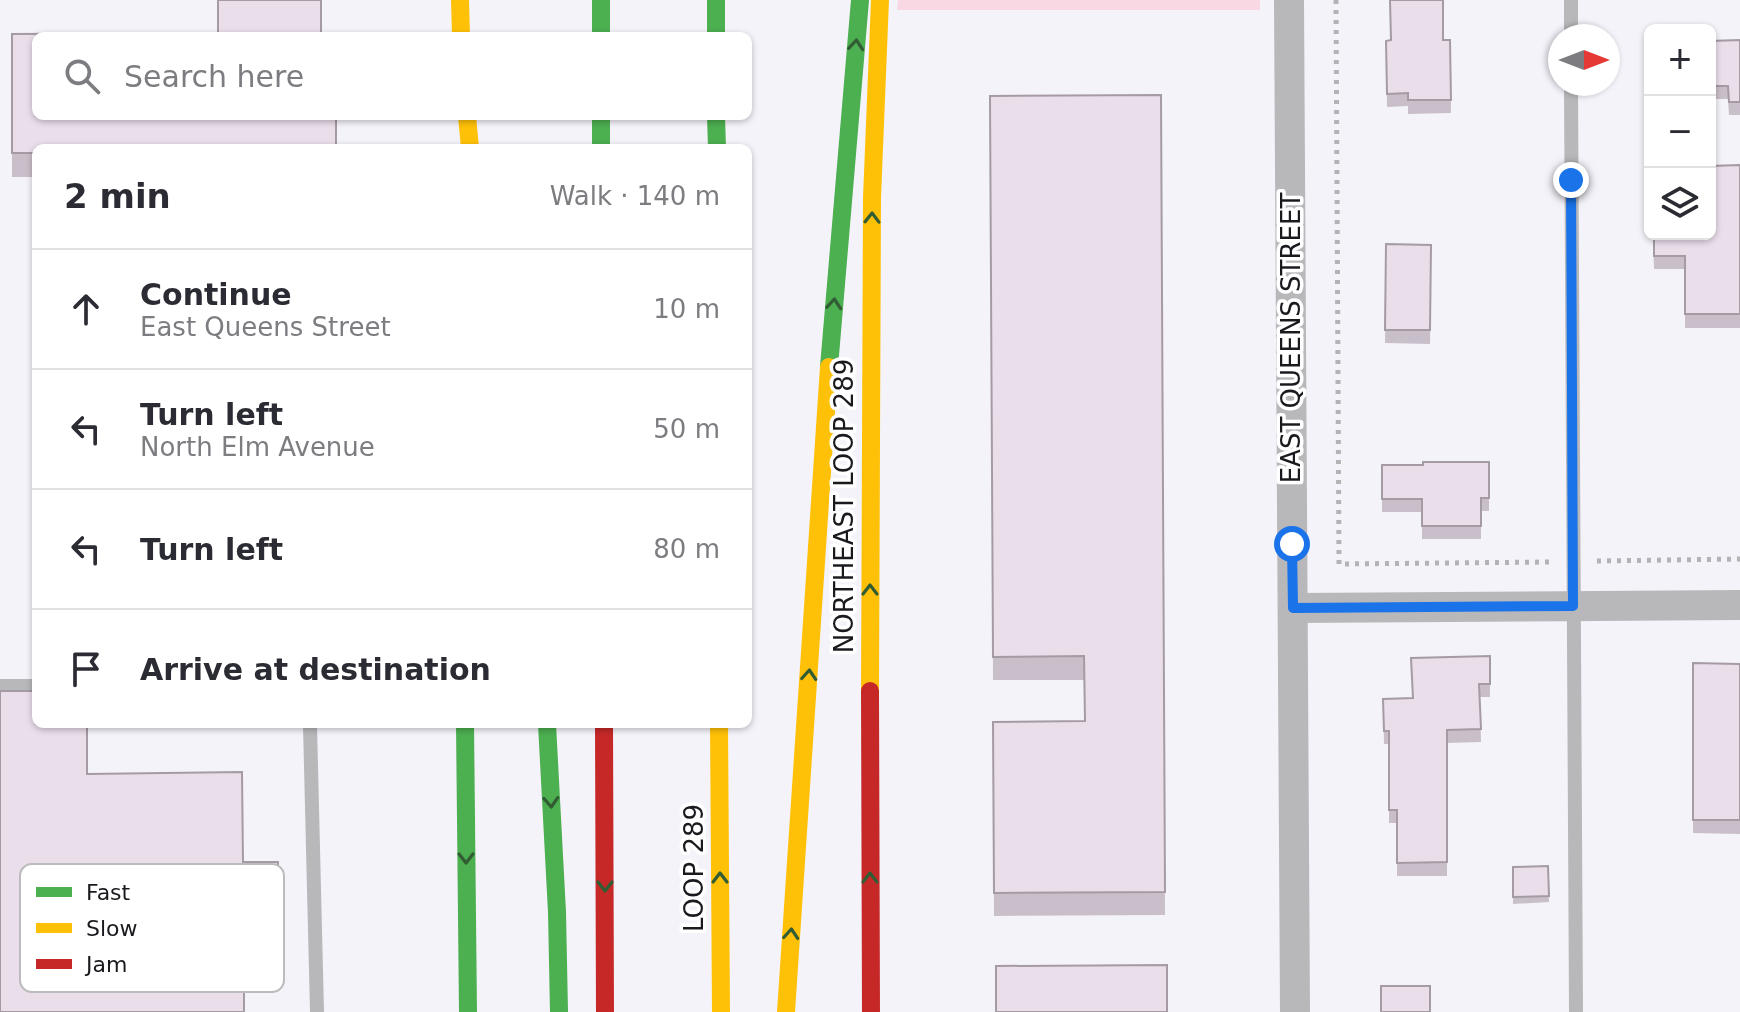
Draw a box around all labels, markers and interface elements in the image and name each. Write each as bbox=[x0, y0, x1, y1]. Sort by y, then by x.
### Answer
north arrow bbox=[1548, 24, 1620, 96]
map controls bbox=[1644, 24, 1716, 240]
button: + bbox=[1644, 24, 1716, 96]
search box bbox=[32, 32, 752, 120]
one-way arrow bbox=[847, 38, 864, 51]
icon: search bbox=[60, 54, 104, 98]
text: Search here bbox=[124, 59, 304, 94]
button: − bbox=[1644, 96, 1716, 168]
route end bbox=[1553, 162, 1589, 198]
button: layers bbox=[1644, 168, 1716, 240]
text: 2 min bbox=[64, 176, 171, 216]
text: Walk · 140 m bbox=[550, 181, 720, 211]
street label: EAST QUEENS STREET bbox=[1276, 193, 1306, 483]
one-way arrow bbox=[863, 211, 881, 224]
text: Continue bbox=[140, 277, 292, 312]
icon: ahead bbox=[64, 287, 108, 331]
text: 10 m bbox=[653, 294, 720, 324]
one-way arrow bbox=[825, 297, 842, 310]
text: East Queens Street bbox=[140, 312, 391, 342]
street label: NORTHEAST LOOP 289 bbox=[829, 359, 859, 653]
text: Turn left bbox=[140, 397, 283, 432]
icon: left bbox=[64, 407, 108, 451]
text: 50 m bbox=[653, 414, 720, 444]
text: North Elm Avenue bbox=[140, 432, 375, 462]
route start bbox=[1274, 526, 1310, 562]
icon: left bbox=[64, 527, 108, 571]
text: Turn left bbox=[140, 532, 283, 567]
text: 80 m bbox=[653, 534, 720, 564]
one-way arrow bbox=[861, 583, 879, 596]
icon: arrive bbox=[64, 647, 108, 691]
text: Arrive at destination bbox=[140, 652, 491, 687]
one-way arrow bbox=[800, 668, 817, 681]
one-way arrow bbox=[542, 796, 559, 809]
street label: LOOP 289 bbox=[679, 804, 709, 932]
one-way arrow bbox=[458, 852, 475, 865]
legend bbox=[20, 864, 284, 992]
one-way arrow bbox=[711, 871, 729, 884]
one-way arrow bbox=[861, 871, 879, 884]
text: Fast bbox=[86, 880, 131, 905]
one-way arrow bbox=[596, 880, 614, 893]
text: Slow bbox=[86, 916, 138, 941]
one-way arrow bbox=[783, 927, 800, 940]
text: Jam bbox=[84, 952, 127, 977]

